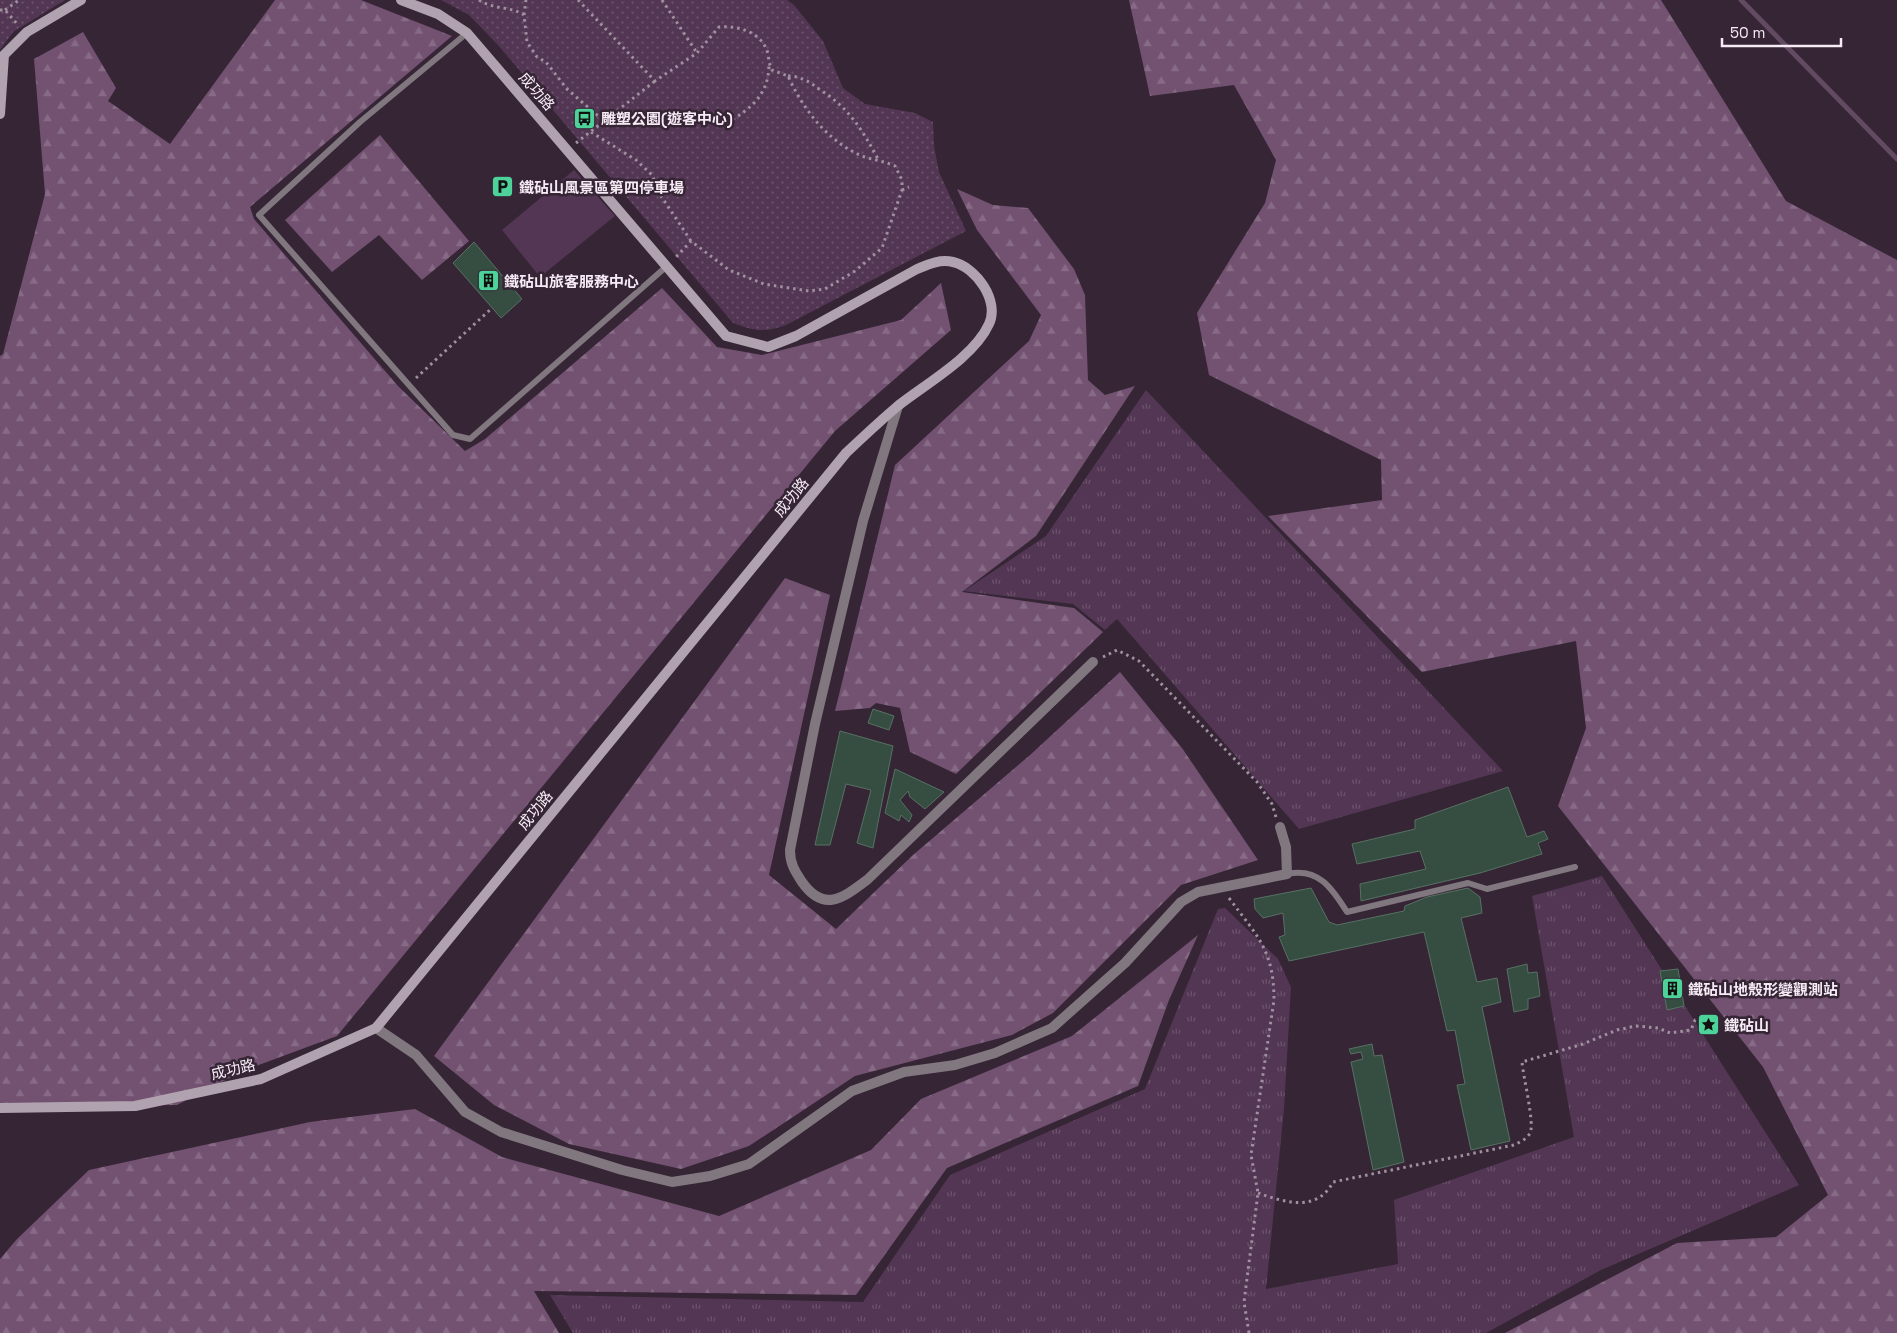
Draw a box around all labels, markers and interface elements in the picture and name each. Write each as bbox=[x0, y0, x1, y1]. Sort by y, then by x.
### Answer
scale bar bbox=[1722, 15, 1841, 47]
text: 50 m bbox=[1730, 23, 1765, 42]
street label: 成功路 bbox=[515, 68, 559, 114]
bus stop icon: 雕塑公園(遊客中心) bbox=[573, 106, 597, 130]
place label: 雕塑公園(遊客中心) bbox=[601, 109, 733, 128]
parking icon: 鐵砧山風景區第四停車場 bbox=[491, 175, 515, 199]
place label: 鐵砧山風景區第四停車場 bbox=[519, 178, 684, 197]
building icon: 鐵砧山旅客服務中心 bbox=[476, 269, 500, 293]
place label: 鐵砧山旅客服務中心 bbox=[504, 272, 639, 291]
street label: 成功路 bbox=[769, 474, 813, 520]
street label: 成功路 bbox=[513, 787, 557, 833]
building icon: 鐵砧山地殼形變觀測站 bbox=[1660, 977, 1684, 1001]
place label: 鐵砧山地殼形變觀測站 bbox=[1688, 980, 1838, 999]
place icon: 鐵砧山 bbox=[1696, 1013, 1720, 1037]
place label: 鐵砧山 bbox=[1724, 1016, 1769, 1035]
street label: 成功路 bbox=[209, 1055, 257, 1083]

